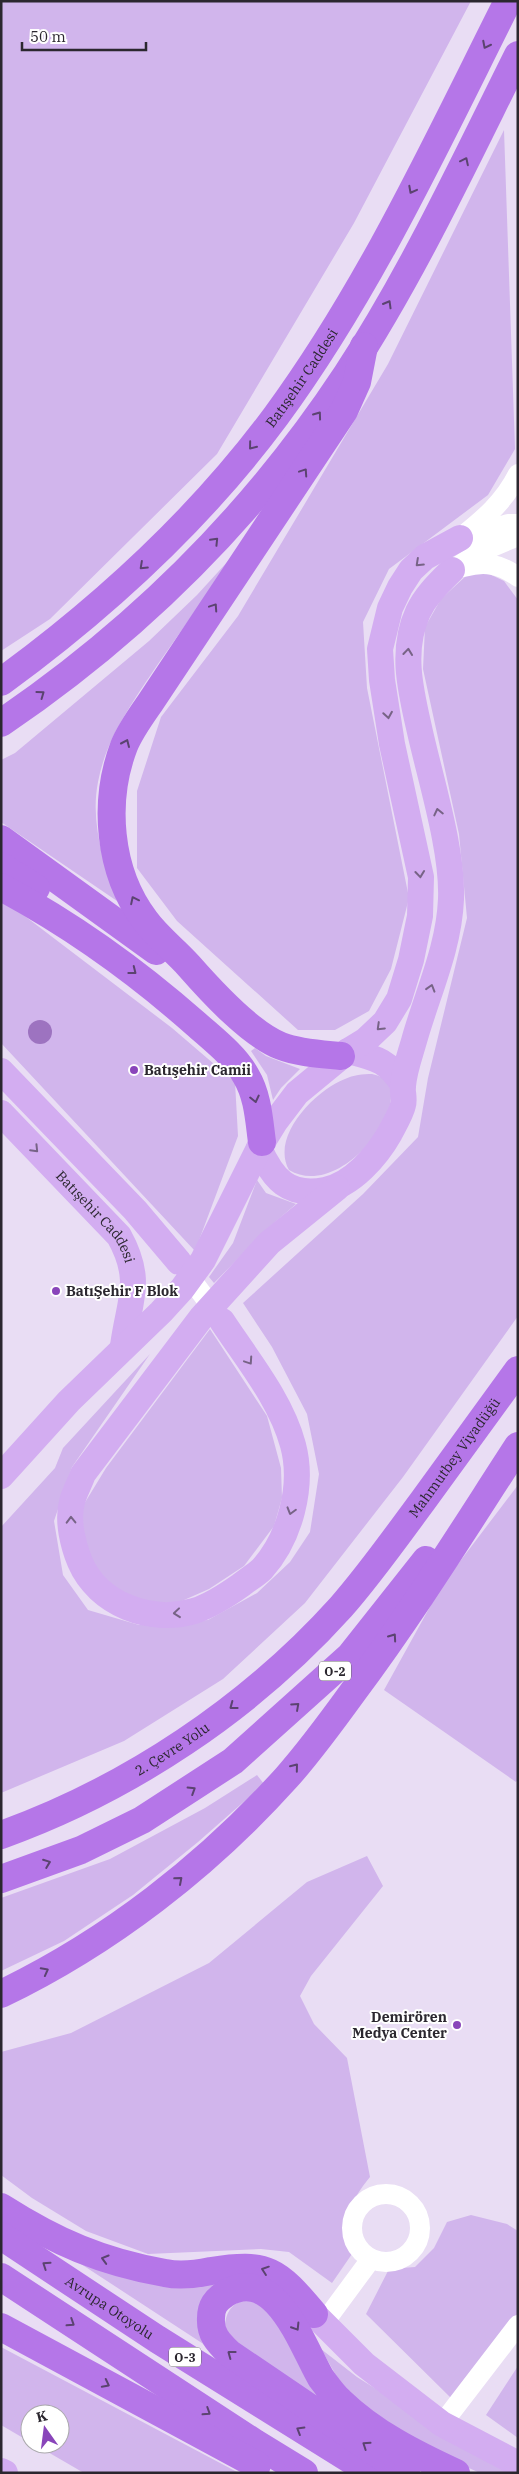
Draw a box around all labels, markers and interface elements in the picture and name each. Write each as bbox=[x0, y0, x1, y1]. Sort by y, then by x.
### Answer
scale bar bbox=[22, 20, 146, 52]
text: 50 m bbox=[30, 27, 66, 46]
one-way arrow bbox=[482, 40, 492, 49]
one-way arrow bbox=[459, 157, 469, 166]
one-way arrow bbox=[408, 184, 418, 193]
one-way arrow bbox=[382, 300, 392, 309]
street label: Batışehir Caddesi bbox=[262, 325, 342, 431]
one-way arrow bbox=[312, 411, 321, 421]
one-way arrow bbox=[250, 440, 258, 449]
one-way arrow bbox=[298, 468, 307, 478]
one-way arrow bbox=[209, 538, 218, 547]
one-way arrow bbox=[416, 557, 425, 566]
one-way arrow bbox=[140, 560, 149, 569]
one-way arrow bbox=[208, 603, 217, 613]
one-way arrow bbox=[402, 648, 413, 656]
one-way arrow bbox=[35, 692, 44, 700]
one-way arrow bbox=[382, 710, 392, 719]
one-way arrow bbox=[120, 740, 130, 749]
one-way arrow bbox=[433, 807, 444, 816]
one-way arrow bbox=[414, 870, 425, 878]
one-way arrow bbox=[130, 896, 140, 905]
one-way arrow bbox=[127, 965, 136, 973]
one-way arrow bbox=[426, 985, 436, 993]
one-way arrow bbox=[377, 1021, 386, 1030]
place label: Batışehir Camii bbox=[144, 1061, 251, 1079]
marker: Batışehir Camii bbox=[128, 1064, 140, 1076]
one-way arrow bbox=[249, 1095, 260, 1104]
one-way arrow bbox=[29, 1143, 38, 1152]
street label: Batışehir Caddesi bbox=[52, 1167, 139, 1265]
place label: BatıŞehir F Blok bbox=[66, 1282, 178, 1300]
marker: BatıŞehir F Blok bbox=[50, 1285, 62, 1297]
one-way arrow bbox=[243, 1355, 252, 1365]
street label: Mahmutbey Viyadüğü bbox=[405, 1394, 504, 1521]
one-way arrow bbox=[287, 1507, 297, 1515]
one-way arrow bbox=[66, 1516, 77, 1524]
one-way arrow bbox=[173, 1607, 181, 1618]
one-way arrow bbox=[387, 1634, 396, 1643]
road number: O-2 bbox=[319, 1662, 351, 1680]
one-way arrow bbox=[229, 1700, 239, 1709]
one-way arrow bbox=[291, 1703, 300, 1712]
street label: 2. Çevre Yolu bbox=[132, 1718, 213, 1780]
one-way arrow bbox=[290, 1764, 298, 1773]
one-way arrow bbox=[187, 1786, 196, 1796]
one-way arrow bbox=[42, 1859, 51, 1869]
one-way arrow bbox=[173, 1877, 182, 1886]
one-way arrow bbox=[39, 1968, 48, 1978]
place label: Demirören Medya Center bbox=[352, 2008, 447, 2042]
marker: Demirören Medya Center bbox=[451, 2019, 463, 2031]
one-way arrow bbox=[102, 2255, 110, 2265]
one-way arrow bbox=[42, 2262, 51, 2272]
one-way arrow bbox=[261, 2266, 270, 2276]
street label: Avrupa Otoyolu bbox=[62, 2272, 157, 2344]
one-way arrow bbox=[65, 2317, 75, 2326]
one-way arrow bbox=[289, 2322, 299, 2331]
road number: O-3 bbox=[169, 2348, 201, 2366]
one-way arrow bbox=[227, 2351, 237, 2360]
one-way arrow bbox=[100, 2378, 109, 2388]
north arrow bbox=[20, 2404, 70, 2454]
text: K bbox=[34, 2406, 49, 2426]
one-way arrow bbox=[202, 2406, 211, 2416]
one-way arrow bbox=[297, 2426, 306, 2436]
one-way arrow bbox=[362, 2442, 372, 2451]

